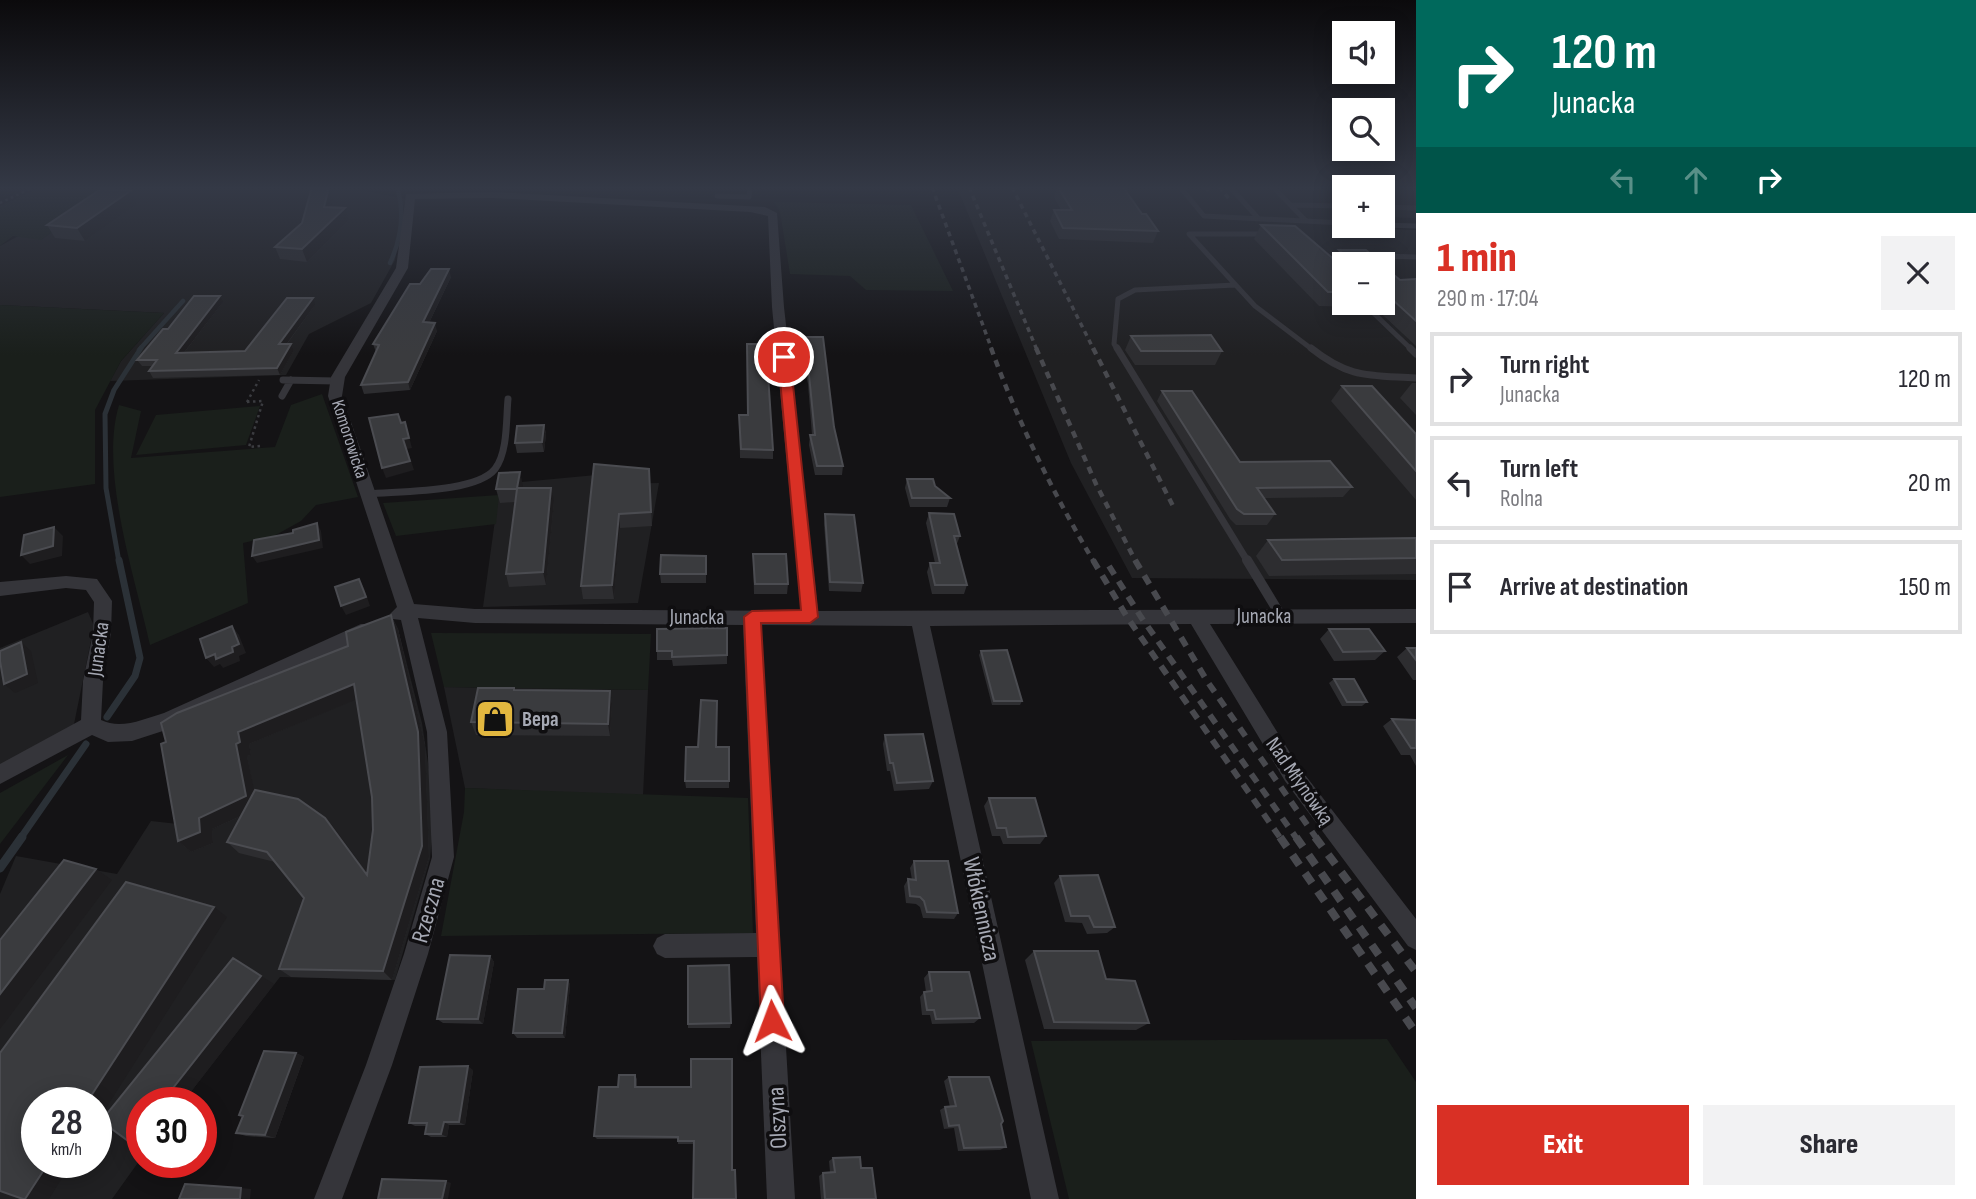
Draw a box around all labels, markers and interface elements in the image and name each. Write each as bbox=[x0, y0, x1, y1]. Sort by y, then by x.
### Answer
map controls bbox=[1332, 21, 1395, 315]
button: sound bbox=[1332, 21, 1395, 84]
text: 120 m bbox=[1552, 24, 1657, 83]
icon: right bbox=[1437, 28, 1528, 119]
text: Junacka bbox=[1552, 84, 1635, 123]
button: search bbox=[1332, 98, 1395, 161]
icon: left bbox=[1604, 161, 1642, 199]
icon: ahead bbox=[1677, 161, 1715, 199]
icon: right bbox=[1750, 161, 1788, 199]
button: + bbox=[1332, 175, 1395, 238]
text: 1 min bbox=[1437, 233, 1517, 284]
button: close bbox=[1881, 236, 1955, 310]
button: − bbox=[1332, 252, 1395, 315]
text: 290 m · 17:04 bbox=[1437, 285, 1538, 313]
pin bbox=[754, 327, 814, 387]
icon: arrive bbox=[765, 338, 803, 376]
text: Turn right bbox=[1500, 350, 1589, 381]
icon: right bbox=[1441, 360, 1479, 398]
text: 120 m bbox=[1898, 364, 1951, 395]
text: Junacka bbox=[1500, 381, 1560, 409]
street label: Komorowicka bbox=[327, 397, 372, 481]
text: Turn left bbox=[1500, 454, 1578, 485]
icon: left bbox=[1441, 464, 1479, 502]
text: 20 m bbox=[1908, 468, 1951, 499]
text: Rolna bbox=[1500, 485, 1543, 513]
icon: arrive bbox=[1441, 568, 1479, 606]
text: Arrive at destination bbox=[1500, 572, 1688, 603]
text: 150 m bbox=[1899, 572, 1951, 603]
street label: Junacka bbox=[1236, 604, 1291, 629]
street label: Junacka bbox=[669, 605, 724, 630]
street label: Junacka bbox=[82, 620, 115, 679]
shop icon: Bepa bbox=[474, 698, 516, 740]
place label: Bepa bbox=[522, 707, 559, 732]
street label: Nad Młynówką bbox=[1260, 733, 1339, 830]
street label: Włókiennicza bbox=[956, 854, 1007, 964]
street label: Rzeczna bbox=[405, 874, 452, 946]
position arrow bbox=[735, 984, 809, 1058]
street label: Olszyna bbox=[761, 1086, 794, 1150]
speed limit sign: 30 bbox=[126, 1087, 217, 1178]
text: 28 bbox=[51, 1102, 82, 1145]
button: Exit bbox=[1437, 1105, 1689, 1185]
button: Share bbox=[1703, 1105, 1955, 1185]
text: km/h bbox=[51, 1139, 82, 1160]

